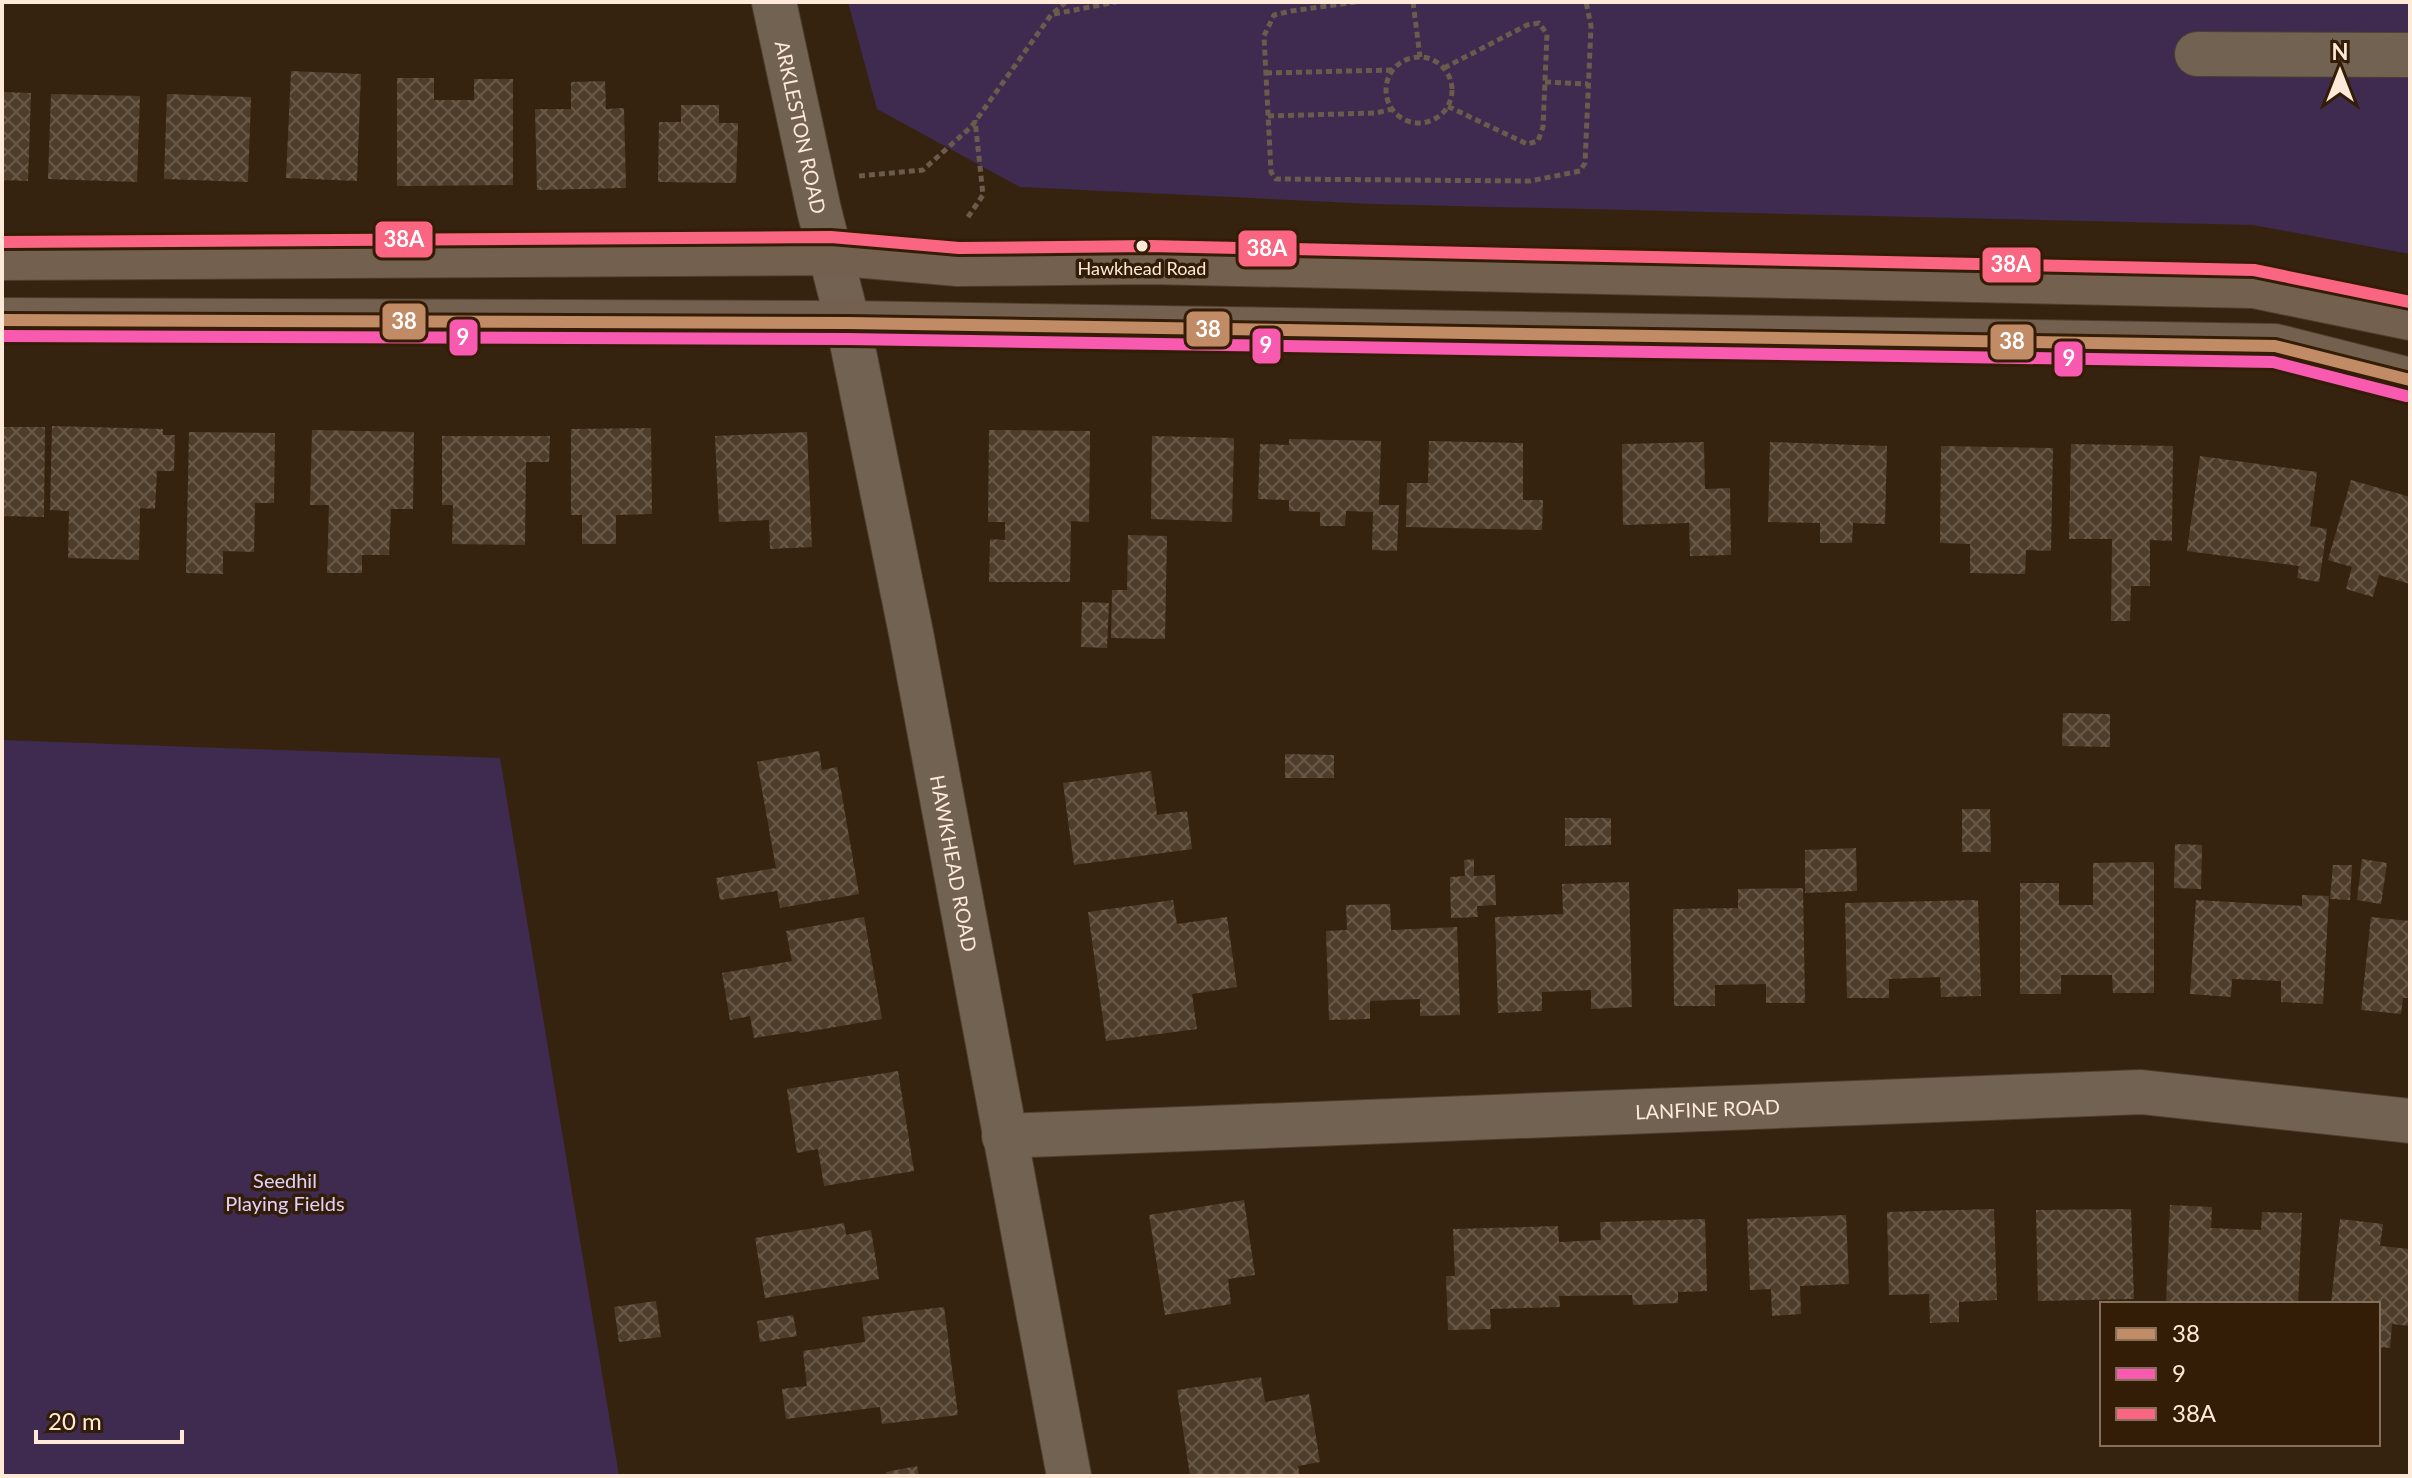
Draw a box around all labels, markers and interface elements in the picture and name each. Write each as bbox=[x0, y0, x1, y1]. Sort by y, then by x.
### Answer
north arrow bbox=[2300, 32, 2380, 112]
street label: ARKLESTON ROAD bbox=[771, 38, 831, 216]
text: N bbox=[2332, 38, 2348, 65]
line badge: 38A bbox=[374, 220, 434, 259]
text: 38A bbox=[384, 225, 425, 252]
line badge: 38A bbox=[1237, 229, 1298, 268]
text: 38A bbox=[1247, 234, 1288, 261]
marker: Hawkhead Road bbox=[1134, 238, 1150, 254]
line badge: 38A bbox=[1981, 246, 2042, 284]
text: 38A bbox=[1991, 250, 2032, 277]
place label: Hawkhead Road bbox=[1078, 257, 1206, 279]
line badge: 38 bbox=[381, 302, 427, 341]
text: 38 bbox=[391, 307, 417, 334]
line badge: 38 bbox=[1185, 310, 1231, 348]
text: 38 bbox=[1195, 315, 1221, 342]
line badge: 9 bbox=[448, 318, 479, 357]
text: 9 bbox=[457, 323, 469, 350]
line badge: 38 bbox=[1989, 323, 2035, 361]
line badge: 9 bbox=[1251, 327, 1282, 365]
text: 38 bbox=[1999, 327, 2025, 354]
text: 9 bbox=[1260, 331, 1272, 358]
line badge: 9 bbox=[2053, 340, 2084, 378]
text: 9 bbox=[2063, 344, 2075, 371]
street label: HAWKHEAD ROAD bbox=[926, 773, 982, 954]
street label: LANFINE ROAD bbox=[1635, 1094, 1780, 1124]
park label: Seedhil Playing Fields bbox=[225, 1168, 345, 1215]
legend bbox=[2100, 1302, 2380, 1446]
text: 38 bbox=[2172, 1318, 2200, 1347]
text: 9 bbox=[2172, 1358, 2186, 1387]
scale bar bbox=[36, 1394, 182, 1444]
text: 38A bbox=[2172, 1398, 2217, 1427]
text: 20 m bbox=[48, 1406, 102, 1435]

